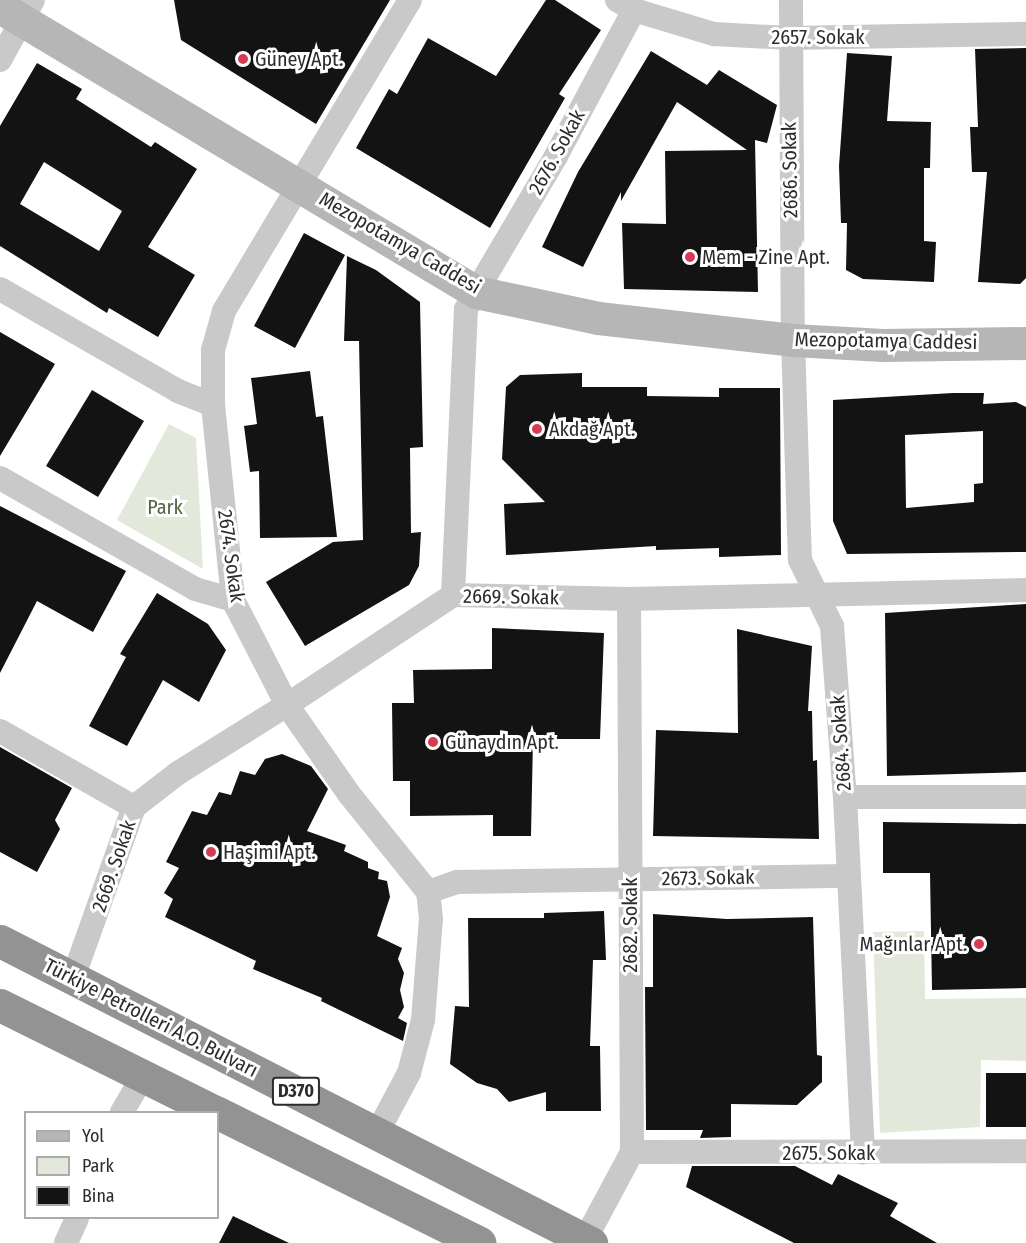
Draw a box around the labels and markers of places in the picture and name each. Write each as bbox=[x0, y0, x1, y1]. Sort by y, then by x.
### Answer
place label: Güney Apt. bbox=[255, 47, 343, 71]
marker: Güney Apt. bbox=[236, 52, 250, 66]
place label: Mem - Zine Apt. bbox=[702, 245, 830, 269]
marker: Mem - Zine Apt. bbox=[683, 250, 697, 264]
place label: Akdağ Apt. bbox=[549, 417, 635, 441]
marker: Akdağ Apt. bbox=[530, 422, 544, 436]
place label: Günaydın Apt. bbox=[445, 730, 559, 754]
marker: Günaydın Apt. bbox=[426, 735, 440, 749]
place label: Haşimi Apt. bbox=[223, 840, 315, 864]
marker: Haşimi Apt. bbox=[204, 845, 218, 859]
place label: Mağınlar Apt. bbox=[860, 932, 967, 956]
marker: Mağınlar Apt. bbox=[972, 937, 986, 951]

